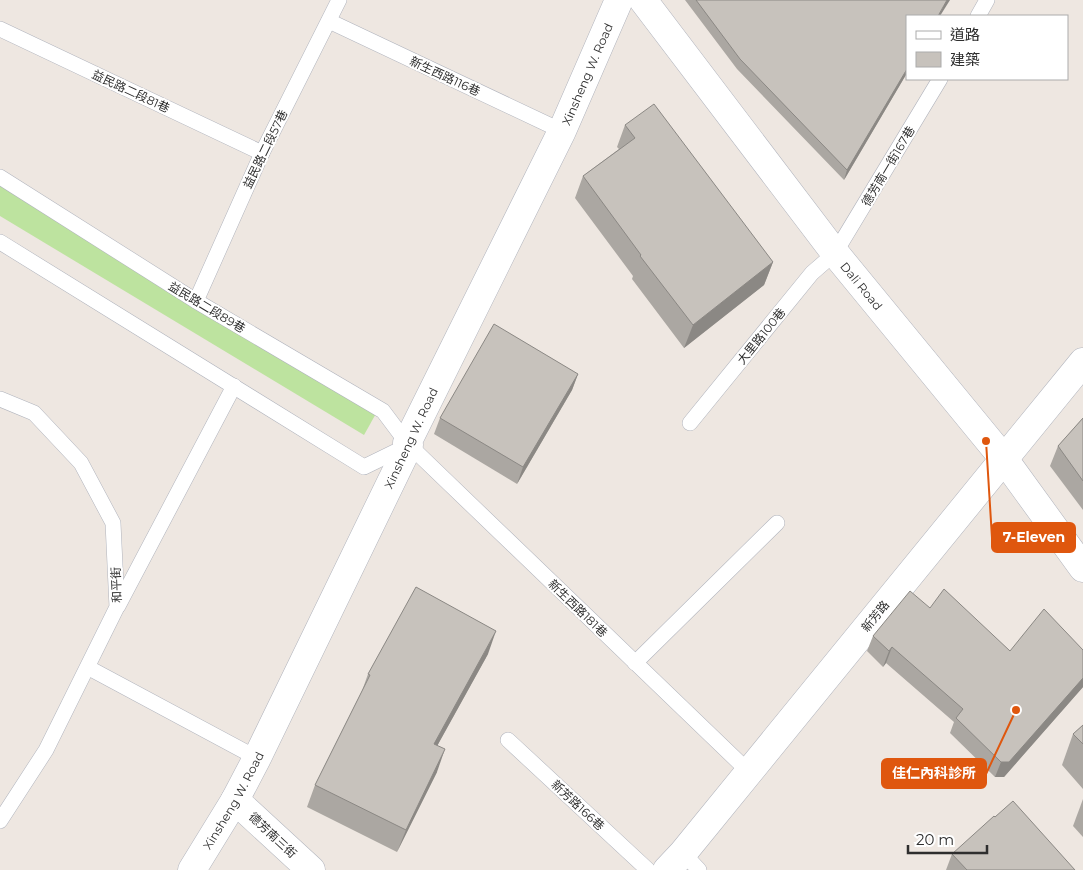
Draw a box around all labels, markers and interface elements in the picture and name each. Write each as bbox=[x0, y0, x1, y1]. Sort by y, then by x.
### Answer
legend bbox=[906, 15, 1068, 80]
street label: Xinsheng W. Road bbox=[558, 20, 616, 127]
text: 道路 bbox=[950, 25, 980, 44]
text: 建築 bbox=[950, 50, 980, 69]
street label: 新生西路116巷 bbox=[407, 53, 483, 99]
street label: 益民路二段81巷 bbox=[90, 66, 172, 116]
street label: 益民路二段57巷 bbox=[239, 107, 291, 191]
street label: 德芳南一街167巷 bbox=[858, 123, 918, 209]
street label: Dali Road bbox=[838, 259, 886, 313]
street label: 益民路二段89巷 bbox=[166, 278, 248, 336]
street label: 大里路100巷 bbox=[734, 305, 788, 367]
street label: Xinsheng W. Road bbox=[381, 385, 441, 491]
callout: 7-Eleven bbox=[992, 523, 1075, 552]
text: 7-Eleven bbox=[1003, 528, 1065, 546]
street label: 和平街 bbox=[108, 567, 124, 603]
street label: 新生西路181巷 bbox=[545, 576, 611, 640]
street label: 新芳路 bbox=[858, 597, 892, 635]
street label: Xinsheng W. Road bbox=[199, 749, 267, 852]
callout: 佳仁內科診所 bbox=[882, 759, 986, 788]
text: 佳仁內科診所 bbox=[892, 764, 976, 782]
street label: 新芳路166巷 bbox=[548, 777, 608, 833]
street label: 德芳南三街 bbox=[246, 809, 300, 861]
scale bar bbox=[908, 822, 987, 854]
text: 20 m bbox=[916, 830, 954, 849]

